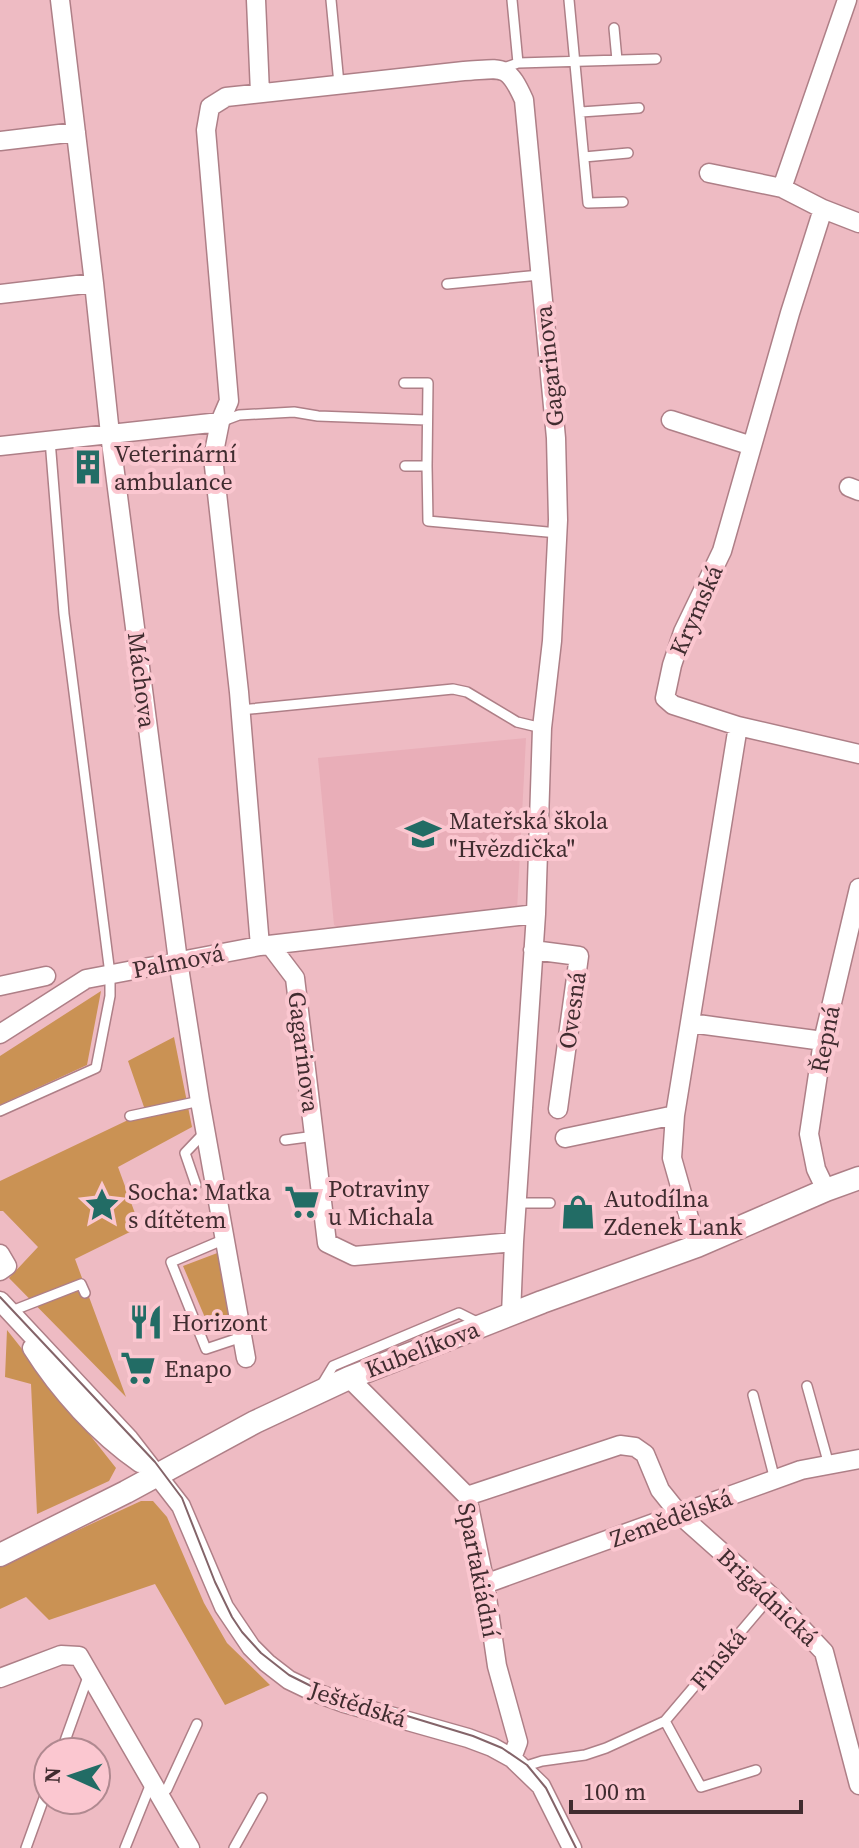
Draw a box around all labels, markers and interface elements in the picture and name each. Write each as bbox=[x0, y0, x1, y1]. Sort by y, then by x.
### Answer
street label: Gagarinova bbox=[526, 303, 572, 428]
place label: Veterinární ambulance bbox=[114, 437, 237, 498]
building icon: Veterinární ambulance bbox=[69, 448, 107, 486]
street label: Krymská bbox=[661, 559, 731, 660]
street label: Máchova bbox=[120, 630, 164, 731]
place label: Mateřská škola "Hvězdička" bbox=[449, 804, 609, 865]
school or university icon: Mateřská škola "Hvězdička" bbox=[404, 815, 442, 853]
street label: Palmová bbox=[130, 936, 227, 986]
street label: Ovesná bbox=[550, 968, 594, 1051]
street label: Gagarinova bbox=[280, 990, 328, 1115]
street label: Řepná bbox=[802, 1002, 848, 1076]
place label: Potraviny u Michala bbox=[328, 1172, 434, 1233]
place label: Socha: Matka s dítětem bbox=[128, 1175, 272, 1236]
place label: Autodílna Zdenek Lank bbox=[604, 1182, 743, 1243]
supermarket icon: Potraviny u Michala bbox=[283, 1183, 321, 1221]
place icon: Socha: Matka s dítětem bbox=[83, 1186, 121, 1224]
shop icon: Autodílna Zdenek Lank bbox=[559, 1193, 597, 1231]
restaurant icon: Horizont bbox=[127, 1303, 165, 1341]
place label: Horizont bbox=[172, 1306, 267, 1339]
street label: Kubelíkova bbox=[360, 1312, 484, 1386]
supermarket icon: Enapo bbox=[119, 1349, 157, 1387]
place label: Enapo bbox=[164, 1352, 232, 1385]
street label: Zemědělská bbox=[605, 1480, 737, 1555]
street label: Spartakiádní bbox=[450, 1500, 508, 1640]
street label: Brigádnická bbox=[710, 1540, 826, 1654]
street label: Finská bbox=[683, 1621, 754, 1697]
street label: Ještědská bbox=[304, 1672, 412, 1735]
north arrow bbox=[32, 1736, 112, 1816]
scale bar bbox=[571, 1764, 801, 1814]
text: N bbox=[37, 1766, 67, 1784]
text: 100 m bbox=[583, 1775, 646, 1808]

